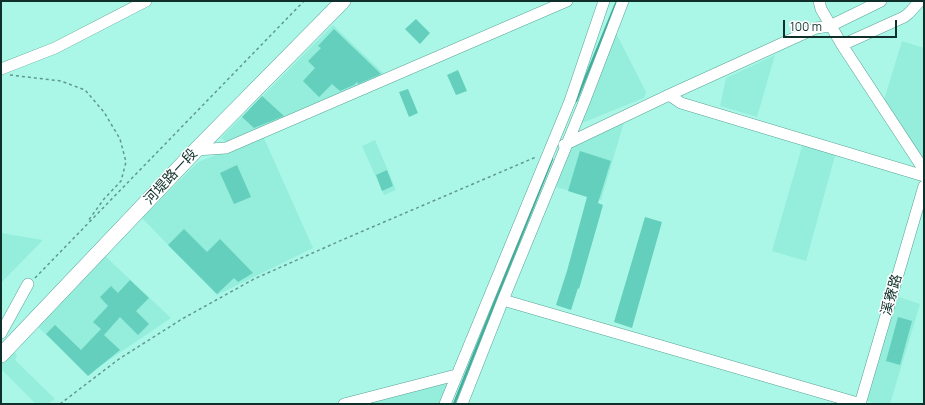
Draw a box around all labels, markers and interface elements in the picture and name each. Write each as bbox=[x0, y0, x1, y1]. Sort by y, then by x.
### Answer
scale bar bbox=[785, 12, 899, 38]
text: 100 m bbox=[790, 18, 822, 35]
street label: 河堤路一段 bbox=[141, 146, 201, 208]
street label: 溪寮路 bbox=[878, 272, 906, 318]

